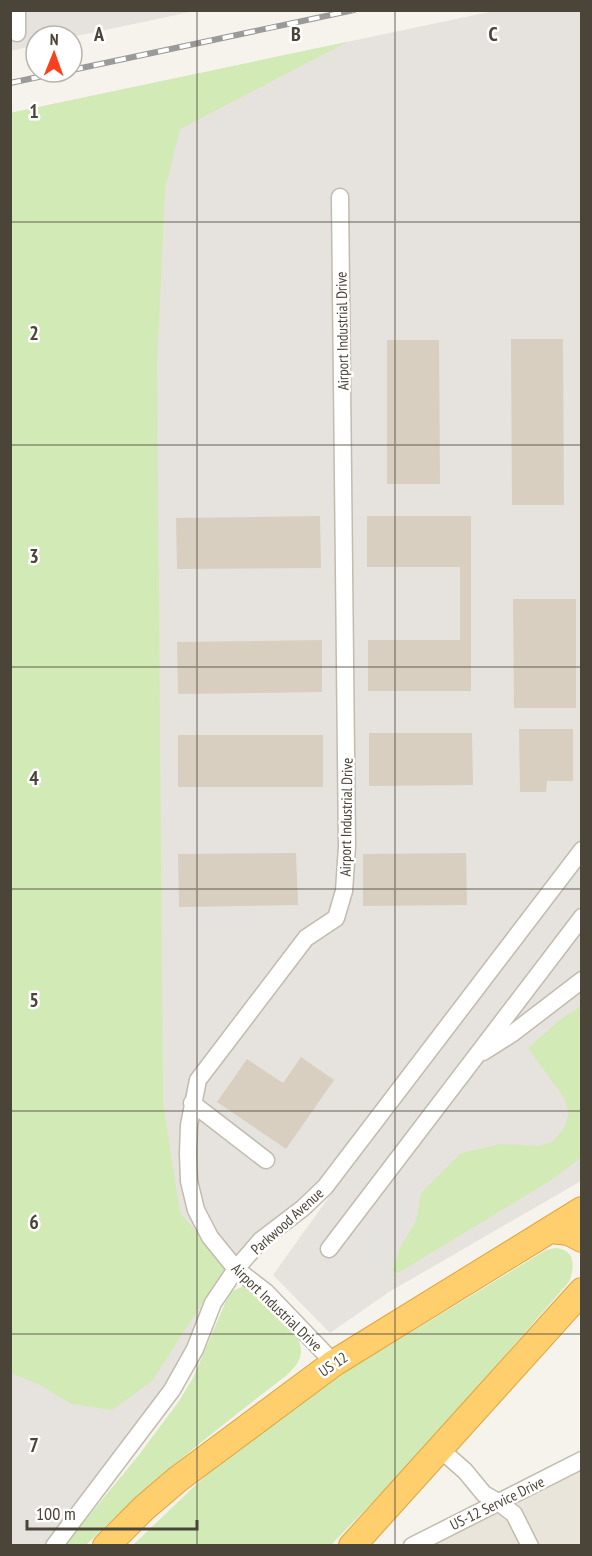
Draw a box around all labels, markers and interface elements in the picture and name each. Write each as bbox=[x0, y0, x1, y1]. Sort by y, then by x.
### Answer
text: A bbox=[93, 21, 105, 47]
text: B bbox=[291, 21, 301, 47]
text: C bbox=[488, 21, 498, 47]
north arrow bbox=[24, 24, 84, 84]
text: N bbox=[50, 29, 59, 49]
text: 1 bbox=[29, 98, 39, 124]
street label: Airport Industrial Drive bbox=[331, 271, 353, 391]
text: 2 bbox=[29, 320, 39, 346]
text: 3 bbox=[29, 543, 39, 569]
street label: Airport Industrial Drive bbox=[335, 757, 357, 877]
text: 4 bbox=[29, 765, 39, 791]
text: 5 bbox=[29, 987, 39, 1013]
street label: Parkwood Avenue bbox=[247, 1183, 327, 1259]
text: 6 bbox=[29, 1209, 39, 1235]
street label: Airport Industrial Drive bbox=[228, 1259, 326, 1355]
street label: US 12 bbox=[315, 1347, 351, 1381]
text: 7 bbox=[29, 1432, 39, 1458]
street label: US-12 Service Drive bbox=[447, 1472, 547, 1534]
scale bar bbox=[27, 1493, 196, 1531]
text: 100 m bbox=[36, 1502, 76, 1525]

